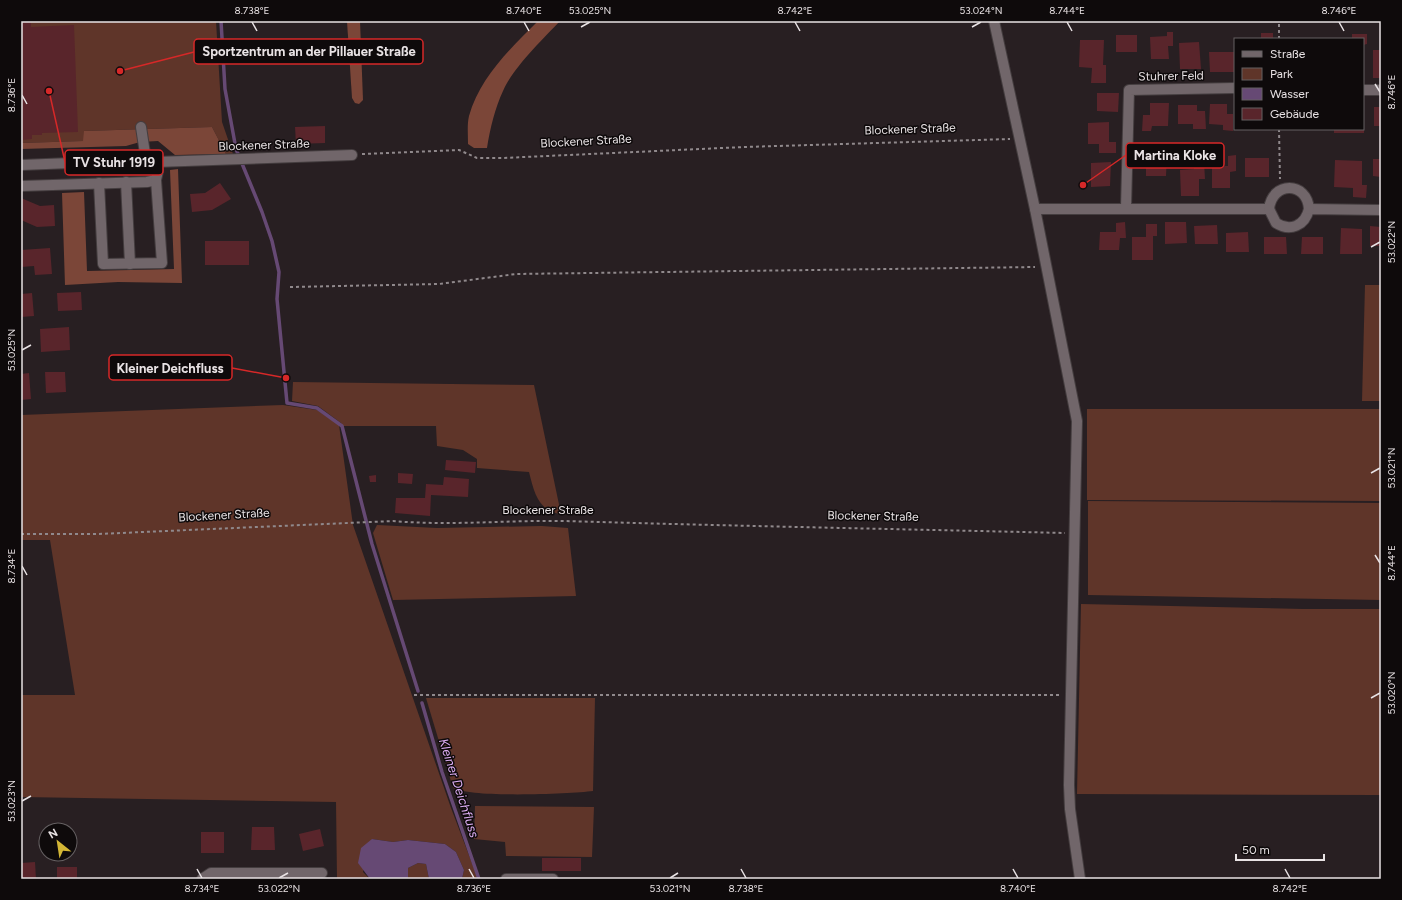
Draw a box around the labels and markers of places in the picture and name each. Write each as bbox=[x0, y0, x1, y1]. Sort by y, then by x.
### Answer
callout: Sportzentrum an der Pillauer Straße bbox=[194, 39, 423, 64]
callout: Martina Kloke bbox=[1126, 143, 1224, 168]
callout: TV Stuhr 1919 bbox=[65, 150, 163, 175]
callout: Kleiner Deichfluss bbox=[109, 355, 232, 380]

